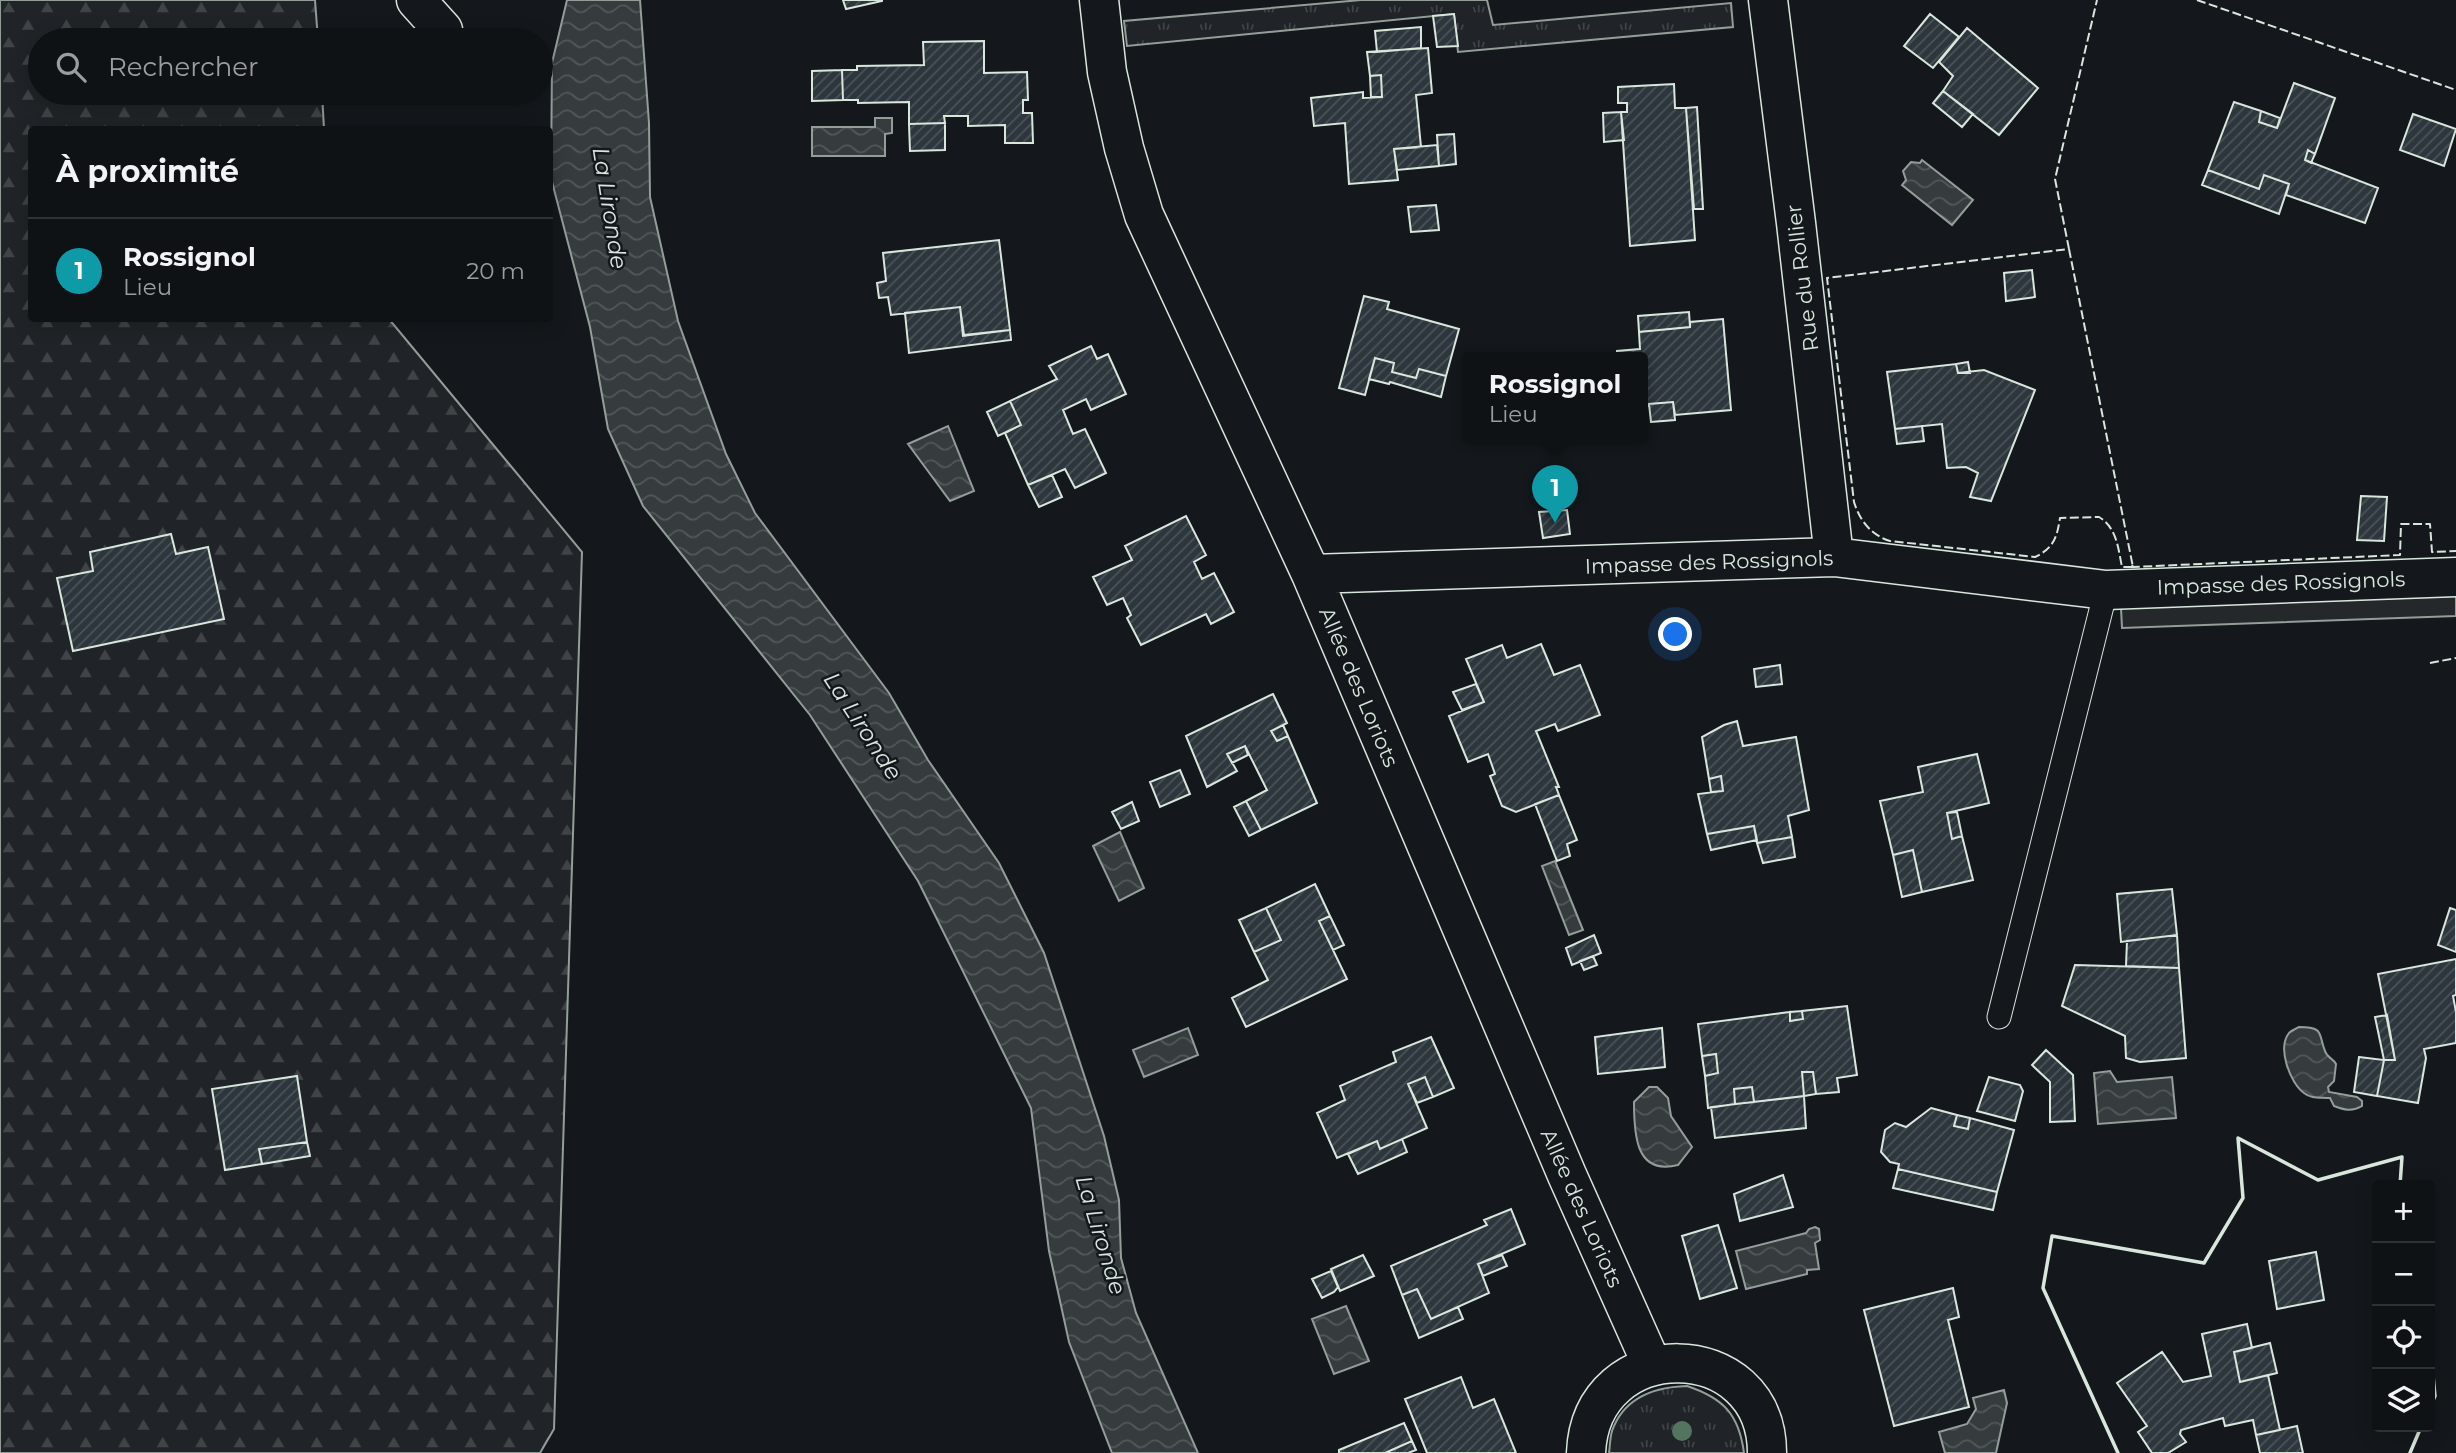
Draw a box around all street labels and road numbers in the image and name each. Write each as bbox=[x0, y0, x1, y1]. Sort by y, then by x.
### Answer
street label: Rue du Rollier bbox=[1781, 203, 1823, 353]
street label: Impasse des Rossignols bbox=[1584, 545, 1834, 579]
street label: Impasse des Rossignols bbox=[2156, 566, 2406, 600]
street label: Allée des Loriots bbox=[1314, 603, 1404, 771]
street label: Allée des Loriots bbox=[1536, 1125, 1628, 1291]

